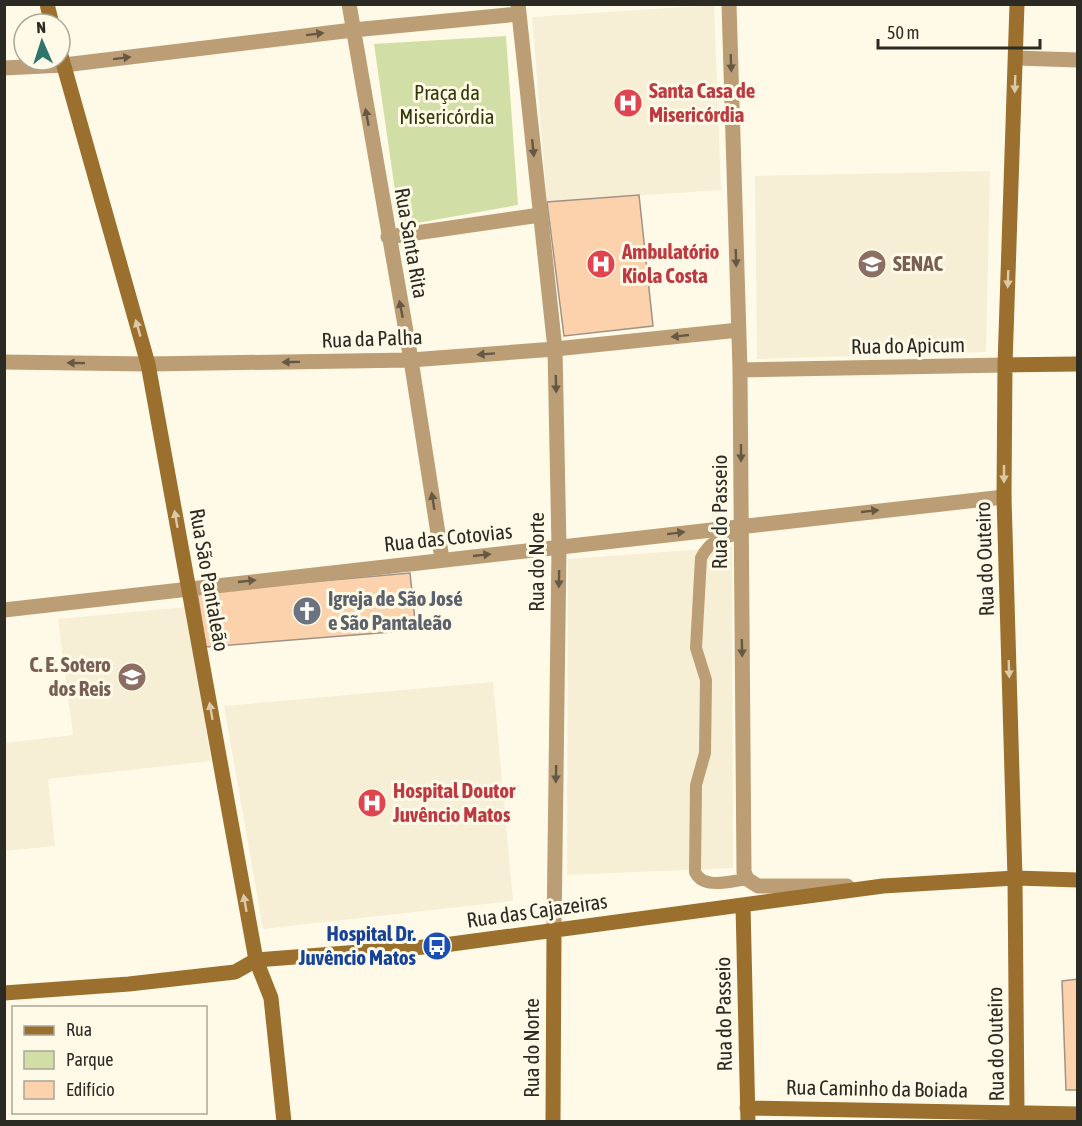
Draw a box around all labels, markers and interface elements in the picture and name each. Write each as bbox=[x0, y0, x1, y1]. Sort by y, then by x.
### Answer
north arrow bbox=[12, 12, 72, 72]
scale bar bbox=[878, 12, 1040, 50]
text: N bbox=[36, 18, 46, 36]
text: 50 m bbox=[887, 22, 919, 43]
one-way arrow bbox=[306, 30, 325, 39]
one-way arrow bbox=[112, 53, 131, 63]
one-way arrow bbox=[726, 53, 735, 72]
one-way arrow bbox=[1011, 74, 1020, 93]
place label: Santa Casa de Misericórdia bbox=[649, 78, 755, 126]
park label: Praça da Misericórdia bbox=[399, 80, 495, 128]
hospital icon: Santa Casa de Misericórdia bbox=[612, 87, 644, 119]
one-way arrow bbox=[363, 107, 372, 126]
one-way arrow bbox=[528, 139, 538, 158]
street label: Rua Santa Rita bbox=[390, 186, 434, 300]
place label: Ambulatório Kiola Costa bbox=[621, 239, 720, 287]
hospital icon: Ambulatório Kiola Costa bbox=[585, 248, 617, 280]
one-way arrow bbox=[732, 248, 741, 267]
school or university icon: SENAC bbox=[856, 248, 888, 280]
place label: SENAC bbox=[893, 251, 943, 275]
one-way arrow bbox=[1003, 269, 1012, 288]
one-way arrow bbox=[396, 299, 405, 318]
one-way arrow bbox=[133, 319, 142, 337]
street label: Rua da Palha bbox=[321, 324, 423, 352]
one-way arrow bbox=[671, 331, 690, 341]
street label: Rua do Apicum bbox=[851, 332, 965, 358]
one-way arrow bbox=[477, 349, 496, 359]
one-way arrow bbox=[282, 357, 301, 367]
one-way arrow bbox=[66, 358, 85, 368]
one-way arrow bbox=[551, 375, 560, 394]
one-way arrow bbox=[736, 443, 746, 462]
street label: Rua do Passeio bbox=[707, 455, 731, 569]
one-way arrow bbox=[999, 464, 1009, 483]
one-way arrow bbox=[429, 492, 438, 511]
street label: Rua do Outeiro bbox=[970, 501, 998, 617]
street label: Rua São Pantaleão bbox=[186, 506, 234, 653]
one-way arrow bbox=[860, 507, 879, 516]
one-way arrow bbox=[171, 509, 180, 528]
street label: Rua do Norte bbox=[524, 512, 548, 612]
street label: Rua das Cotovias bbox=[383, 518, 513, 556]
one-way arrow bbox=[667, 528, 686, 538]
one-way arrow bbox=[473, 550, 492, 560]
one-way arrow bbox=[554, 570, 564, 589]
one-way arrow bbox=[237, 576, 256, 586]
place label: Igreja de São José e São Pantaleão bbox=[328, 586, 463, 634]
church icon: Igreja de São José e São Pantaleão bbox=[291, 595, 323, 627]
one-way arrow bbox=[737, 638, 747, 657]
place label: C. E. Sotero dos Reis bbox=[29, 652, 112, 700]
one-way arrow bbox=[1004, 659, 1014, 678]
school or university icon: C. E. Sotero dos Reis bbox=[116, 661, 148, 693]
one-way arrow bbox=[206, 701, 215, 720]
one-way arrow bbox=[552, 765, 561, 784]
place label: Hospital Doutor Juvêncio Matos bbox=[392, 778, 516, 826]
hospital icon: Hospital Doutor Juvêncio Matos bbox=[356, 787, 388, 819]
street label: Rua das Cajazeiras bbox=[465, 888, 609, 932]
one-way arrow bbox=[241, 893, 250, 912]
place label: Hospital Dr. Juvêncio Matos bbox=[298, 921, 417, 969]
bus stop icon: Hospital Dr. Juvêncio Matos bbox=[421, 930, 453, 962]
street label: Rua do Passeio bbox=[710, 956, 736, 1072]
street label: Rua do Outeiro bbox=[982, 986, 1008, 1102]
street label: Rua do Norte bbox=[519, 998, 543, 1098]
legend bbox=[12, 1006, 207, 1114]
text: Rua bbox=[66, 1019, 92, 1040]
text: Parque bbox=[66, 1049, 114, 1070]
street label: Rua Caminho da Boiada bbox=[786, 1074, 968, 1102]
text: Edifício bbox=[66, 1079, 115, 1100]

